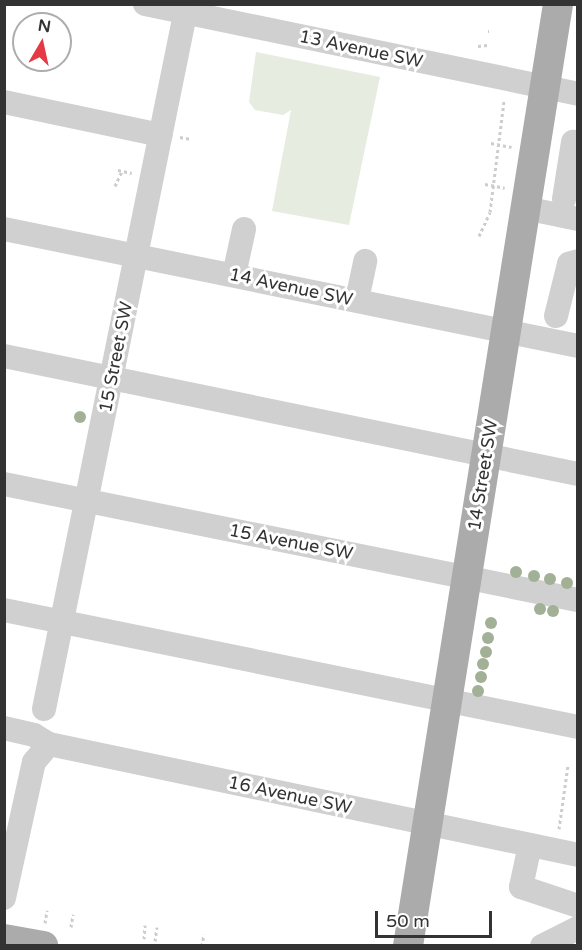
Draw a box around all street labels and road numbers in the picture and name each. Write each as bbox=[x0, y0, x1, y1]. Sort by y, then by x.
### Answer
street label: 13 Avenue SW bbox=[297, 25, 425, 73]
street label: 14 Avenue SW bbox=[227, 263, 355, 311]
street label: 15 Street SW bbox=[95, 300, 137, 414]
street label: 14 Street SW bbox=[464, 418, 502, 532]
street label: 15 Avenue SW bbox=[227, 519, 355, 565]
street label: 16 Avenue SW bbox=[226, 771, 354, 819]

